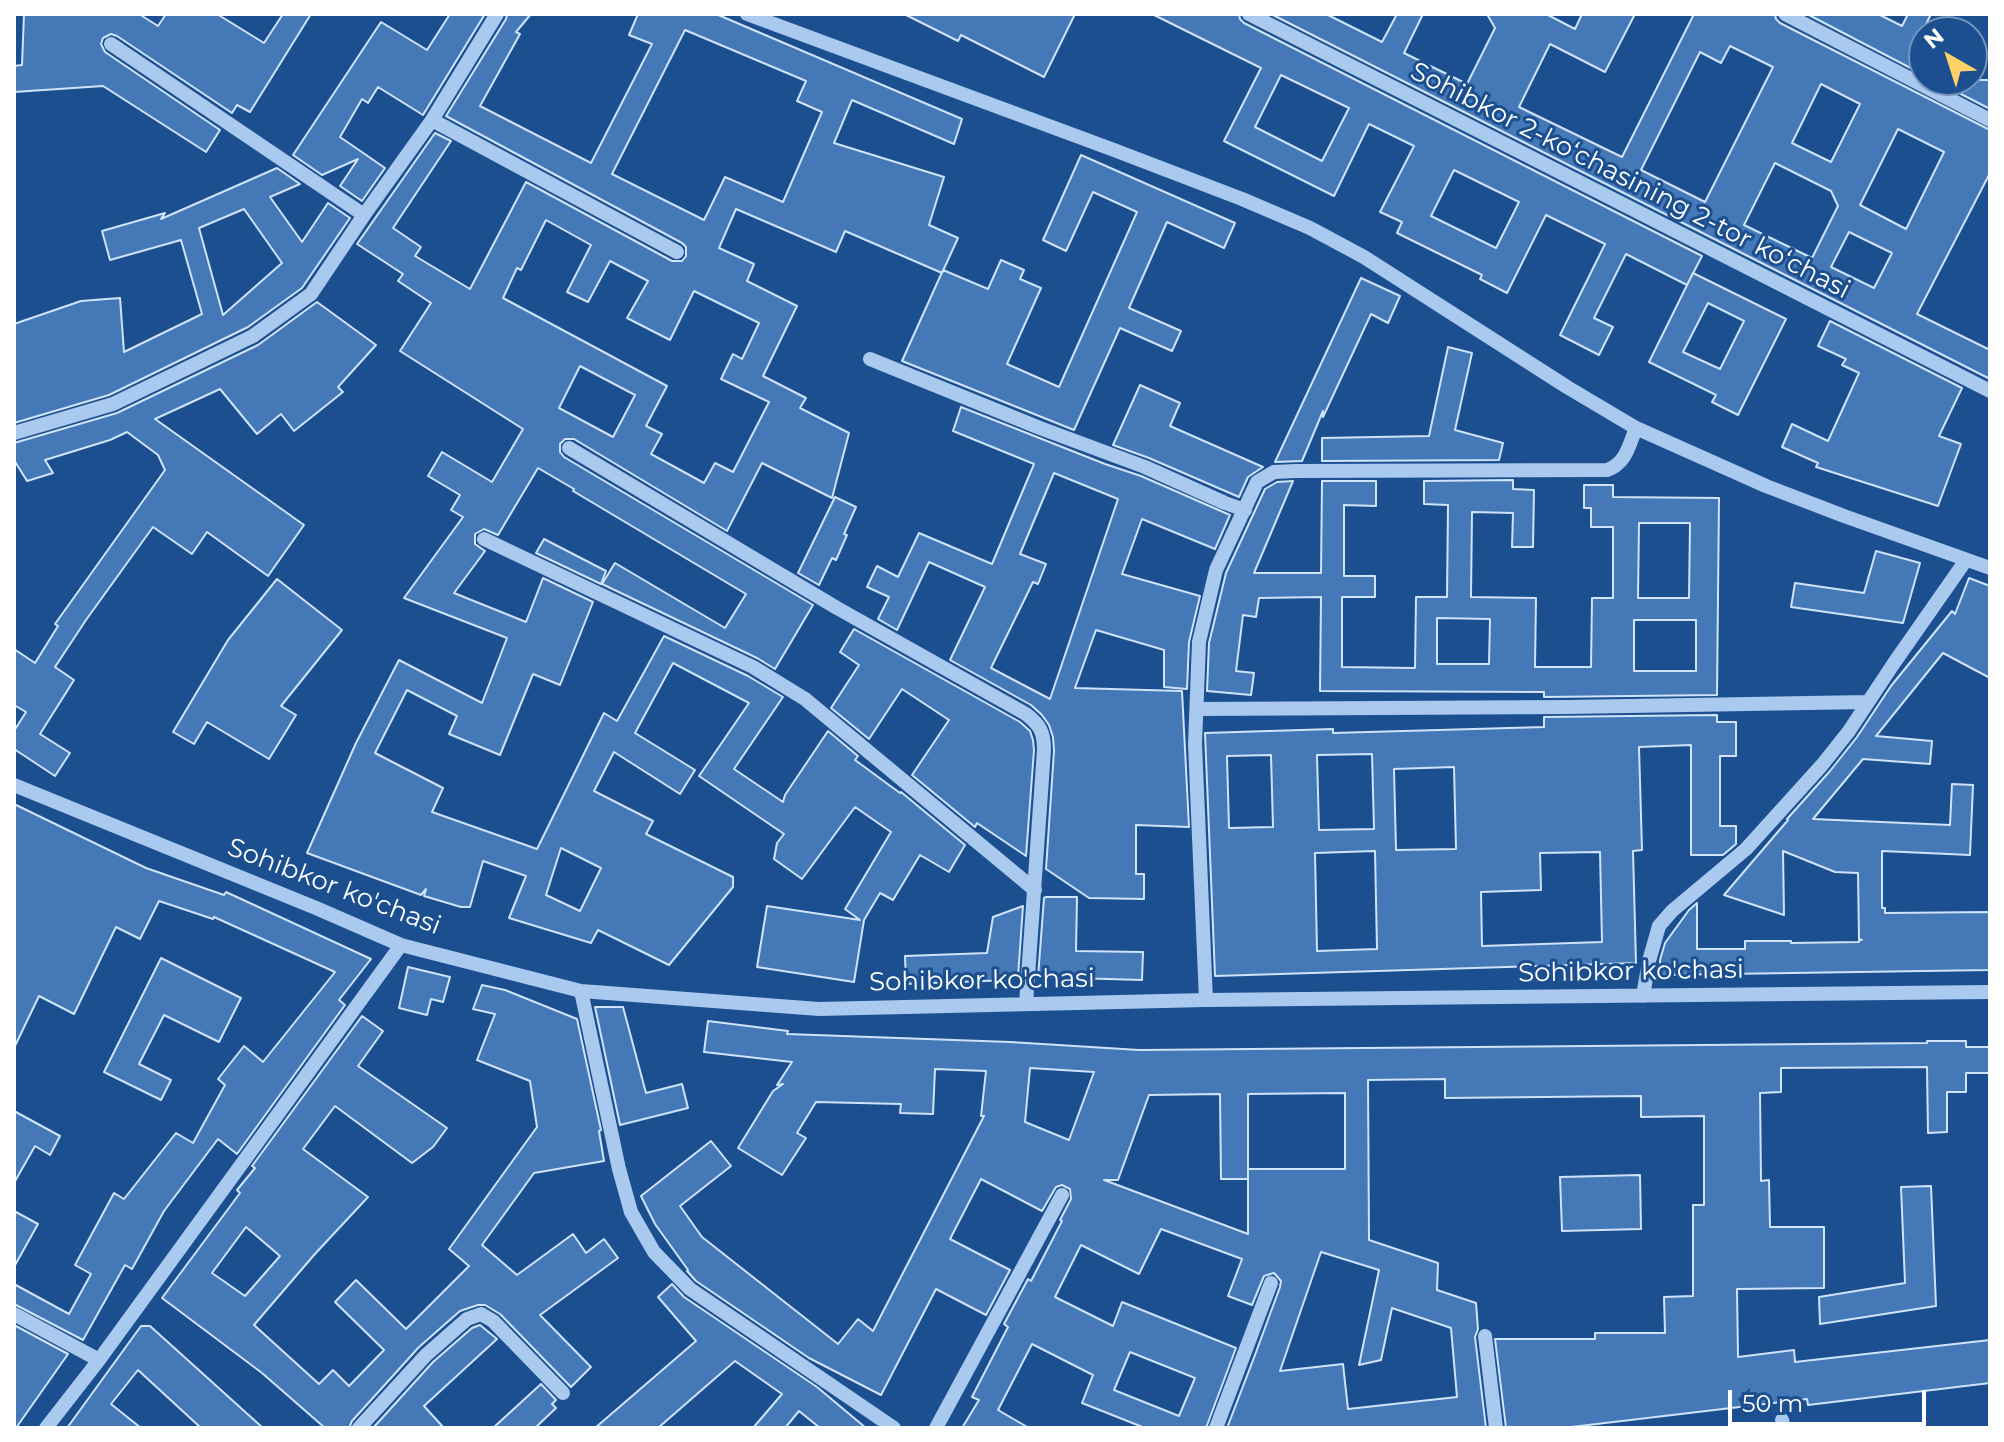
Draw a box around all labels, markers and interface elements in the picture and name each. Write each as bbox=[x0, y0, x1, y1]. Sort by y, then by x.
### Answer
north arrow bbox=[1908, 16, 1988, 96]
text: N bbox=[1918, 22, 1949, 55]
street label: Sohibkor 2-ko‘chasining 2-tor ko‘chasi bbox=[1405, 56, 1855, 306]
street label: Sohibkor ko'chasi bbox=[223, 832, 445, 942]
street label: Sohibkor ko'chasi bbox=[1518, 954, 1744, 990]
street label: Sohibkor ko'chasi bbox=[869, 963, 1095, 999]
scale bar bbox=[1732, 1374, 1930, 1424]
text: 50 m bbox=[1742, 1389, 1803, 1418]

